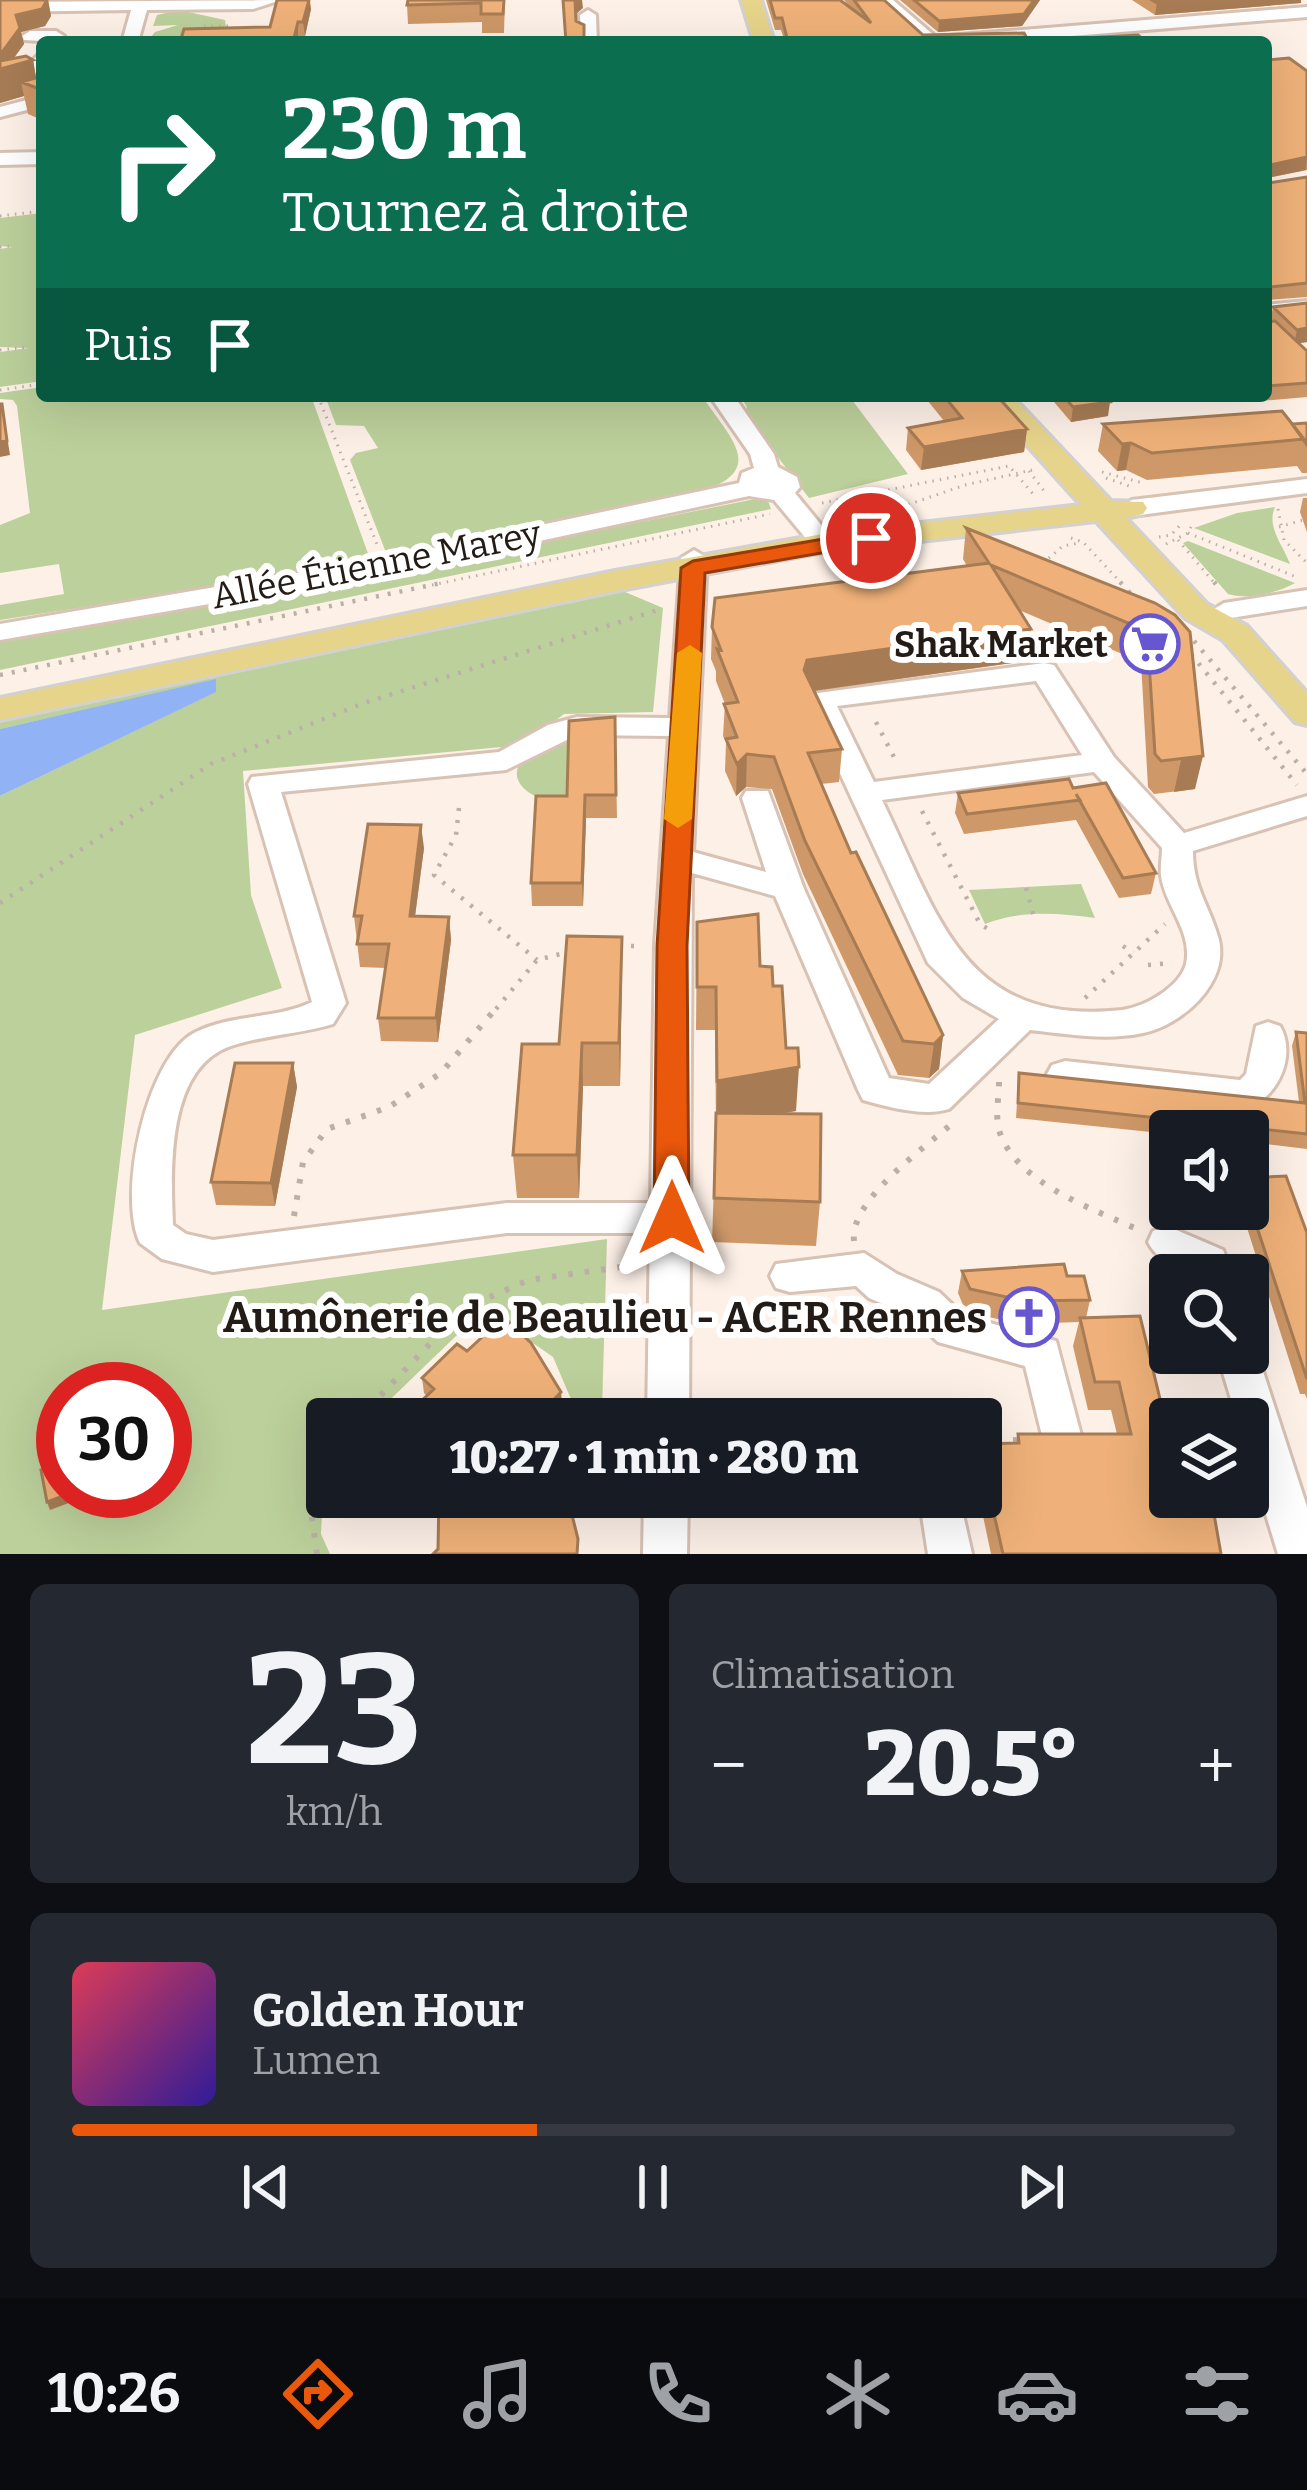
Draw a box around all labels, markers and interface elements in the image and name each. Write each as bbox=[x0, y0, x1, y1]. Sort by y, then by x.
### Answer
text: 230 m bbox=[282, 79, 526, 180]
icon: right bbox=[84, 84, 240, 240]
text: Tournez à droite bbox=[282, 181, 690, 245]
icon: arrive bbox=[197, 312, 263, 378]
text: Puis bbox=[84, 318, 173, 372]
pin bbox=[820, 487, 922, 589]
icon: arrive bbox=[838, 505, 904, 571]
street label: Allée Étienne Marey bbox=[208, 511, 545, 618]
supermarket icon: Shak Market bbox=[1119, 613, 1181, 675]
place label: Shak Market bbox=[894, 623, 1108, 667]
map controls bbox=[1149, 1110, 1269, 1518]
button: sound bbox=[1149, 1110, 1269, 1230]
position arrow bbox=[609, 1155, 735, 1281]
button: search bbox=[1149, 1254, 1269, 1374]
church icon: Aumônerie de Beaulieu - ACER Rennes bbox=[998, 1286, 1060, 1348]
place label: Aumônerie de Beaulieu - ACER Rennes bbox=[223, 1293, 987, 1343]
speed limit sign: 30 bbox=[36, 1362, 192, 1518]
button: layers bbox=[1149, 1398, 1269, 1518]
text: 10:27 · 1 min · 280 m bbox=[450, 1431, 858, 1485]
text: 23 bbox=[245, 1617, 423, 1804]
text: Climatisation bbox=[711, 1652, 954, 1698]
text: 20.5° bbox=[864, 1711, 1080, 1819]
text: − bbox=[711, 1726, 747, 1805]
text: + bbox=[1197, 1726, 1235, 1805]
text: km/h bbox=[286, 1789, 383, 1835]
text: Golden Hour bbox=[252, 1984, 524, 2038]
text: Lumen bbox=[252, 2038, 380, 2084]
icon: previous bbox=[233, 2154, 299, 2220]
icon: pause bbox=[620, 2154, 686, 2220]
icon: next bbox=[1008, 2154, 1074, 2220]
icon: directions bbox=[276, 2352, 360, 2436]
icon: music bbox=[456, 2352, 540, 2436]
icon: phone bbox=[636, 2352, 720, 2436]
icon: climate bbox=[816, 2352, 900, 2436]
icon: car bbox=[995, 2352, 1079, 2436]
icon: filters bbox=[1175, 2352, 1259, 2436]
text: 10:26 bbox=[48, 2362, 180, 2426]

